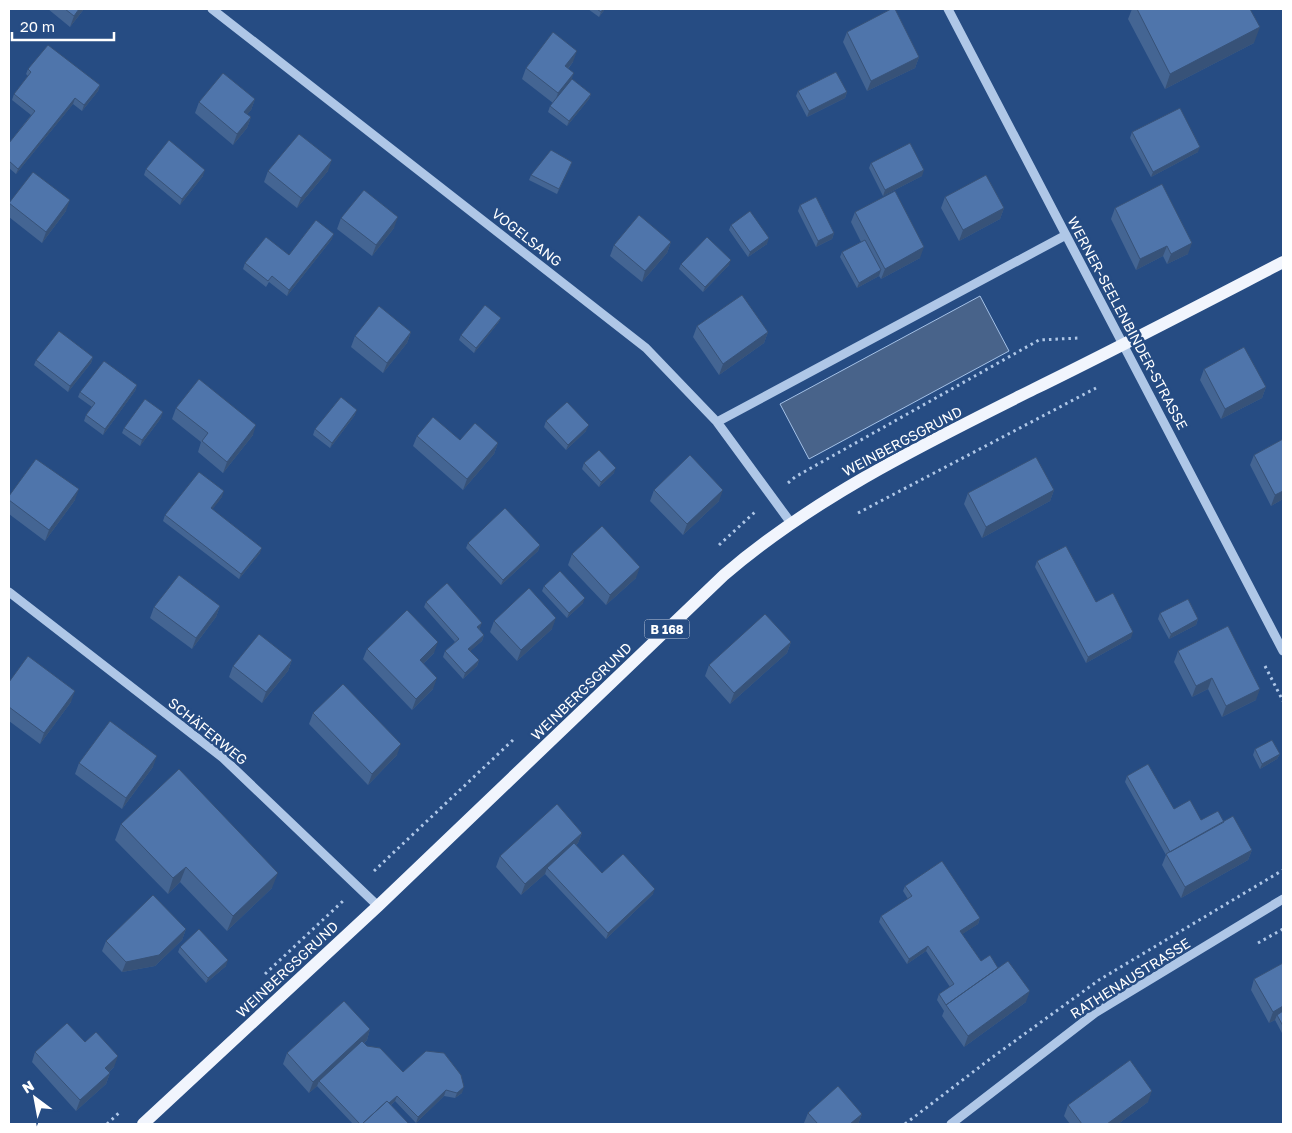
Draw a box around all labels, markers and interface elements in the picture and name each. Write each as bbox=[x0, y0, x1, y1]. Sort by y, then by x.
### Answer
scale bar bbox=[12, 10, 115, 42]
text: 20 m bbox=[20, 17, 55, 35]
street label: VOGELSANG bbox=[489, 204, 566, 270]
street label: WERNER-SEELENBINDER-STRASSE bbox=[1064, 213, 1192, 433]
street label: WEINBERGSGRUND bbox=[839, 402, 965, 480]
road number: B 168 bbox=[644, 620, 690, 638]
street label: WEINBERGSGRUND bbox=[527, 639, 635, 743]
street label: SCHÄFERWEG bbox=[165, 694, 251, 768]
street label: WEINBERGSGRUND bbox=[232, 917, 342, 1021]
street label: RATHENAUSTRASSE bbox=[1067, 934, 1193, 1022]
north arrow bbox=[10, 1073, 60, 1123]
text: N bbox=[19, 1077, 37, 1097]

